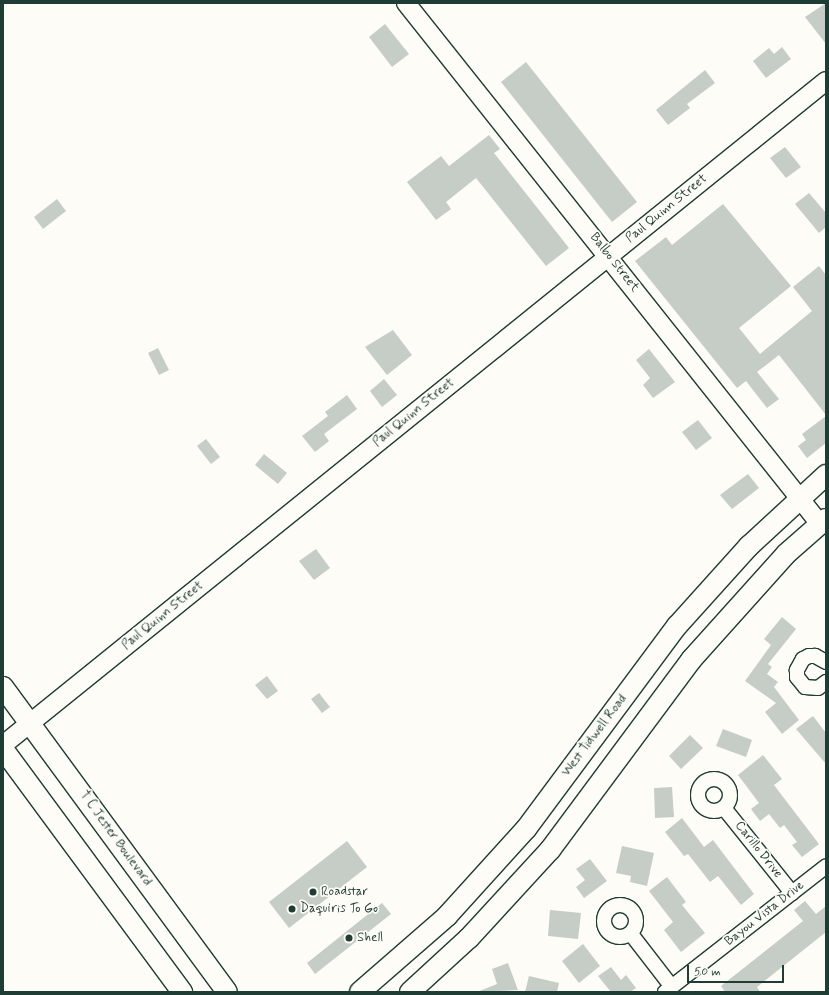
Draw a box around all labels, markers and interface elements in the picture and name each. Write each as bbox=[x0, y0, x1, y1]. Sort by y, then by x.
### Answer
street label: Paul Quinn Street bbox=[622, 171, 712, 247]
street label: Balbo Street bbox=[586, 230, 642, 296]
street label: Paul Quinn Street bbox=[369, 375, 459, 451]
street label: Paul Quinn Street bbox=[118, 578, 208, 654]
street label: West Tidwell Road bbox=[559, 692, 631, 780]
street label: T C Jester Boulevard bbox=[75, 788, 155, 890]
street label: Carillo Drive bbox=[731, 819, 785, 881]
street label: Bayou Vista Drive bbox=[722, 878, 808, 950]
place label: Roadstar bbox=[321, 884, 368, 900]
marker: Roadstar bbox=[308, 887, 318, 897]
place label: Daquiris To Go bbox=[300, 901, 379, 917]
marker: Daquiris To Go bbox=[287, 904, 297, 914]
place label: Shell bbox=[357, 930, 383, 946]
marker: Shell bbox=[344, 933, 354, 943]
scale bar bbox=[689, 957, 786, 983]
text: 50 m bbox=[694, 964, 721, 980]

